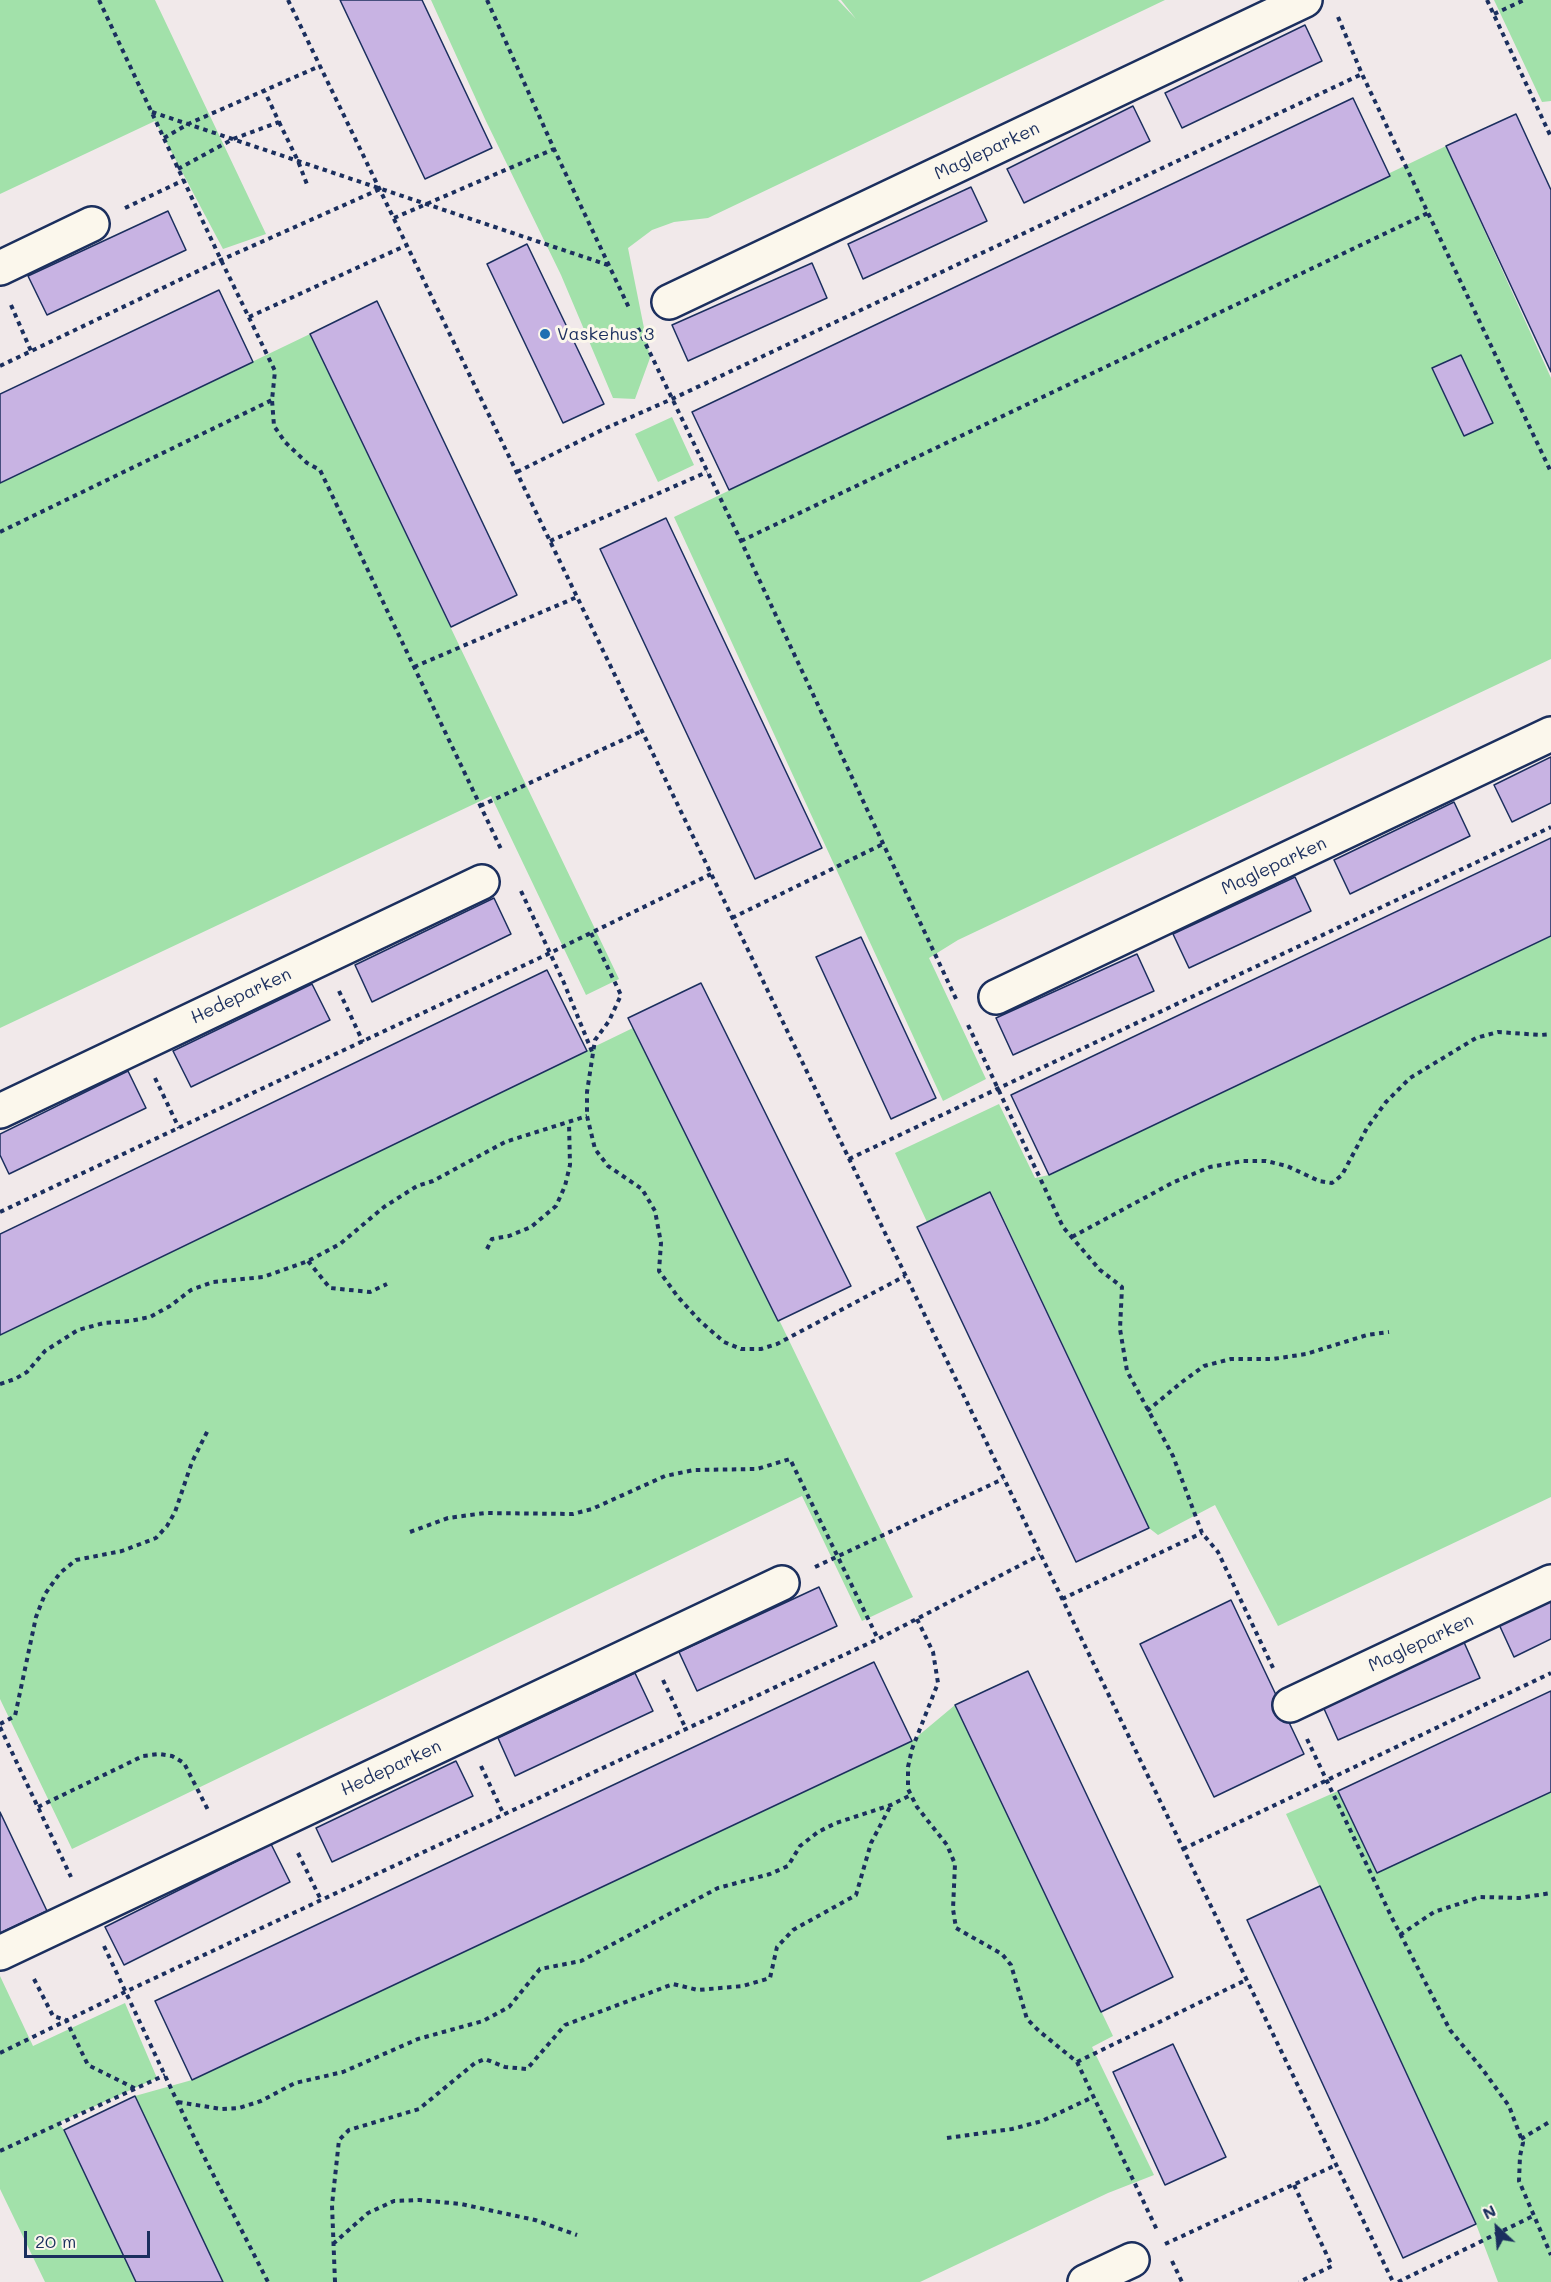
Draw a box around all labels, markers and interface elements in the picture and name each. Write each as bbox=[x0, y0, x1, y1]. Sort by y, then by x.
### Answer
street label: Magleparken bbox=[931, 117, 1043, 185]
place label: Vaskehus 3 bbox=[557, 323, 654, 345]
marker: Vaskehus 3 bbox=[538, 327, 552, 341]
street label: Magleparken bbox=[1218, 832, 1330, 900]
street label: Hedeparken bbox=[187, 963, 295, 1029]
street label: Magleparken bbox=[1365, 1609, 1477, 1677]
street label: Hedeparken bbox=[337, 1735, 445, 1801]
north arrow bbox=[1467, 2198, 1527, 2258]
text: N bbox=[1479, 2199, 1499, 2223]
scale bar bbox=[27, 2219, 153, 2257]
text: 20 m bbox=[35, 2229, 76, 2253]

